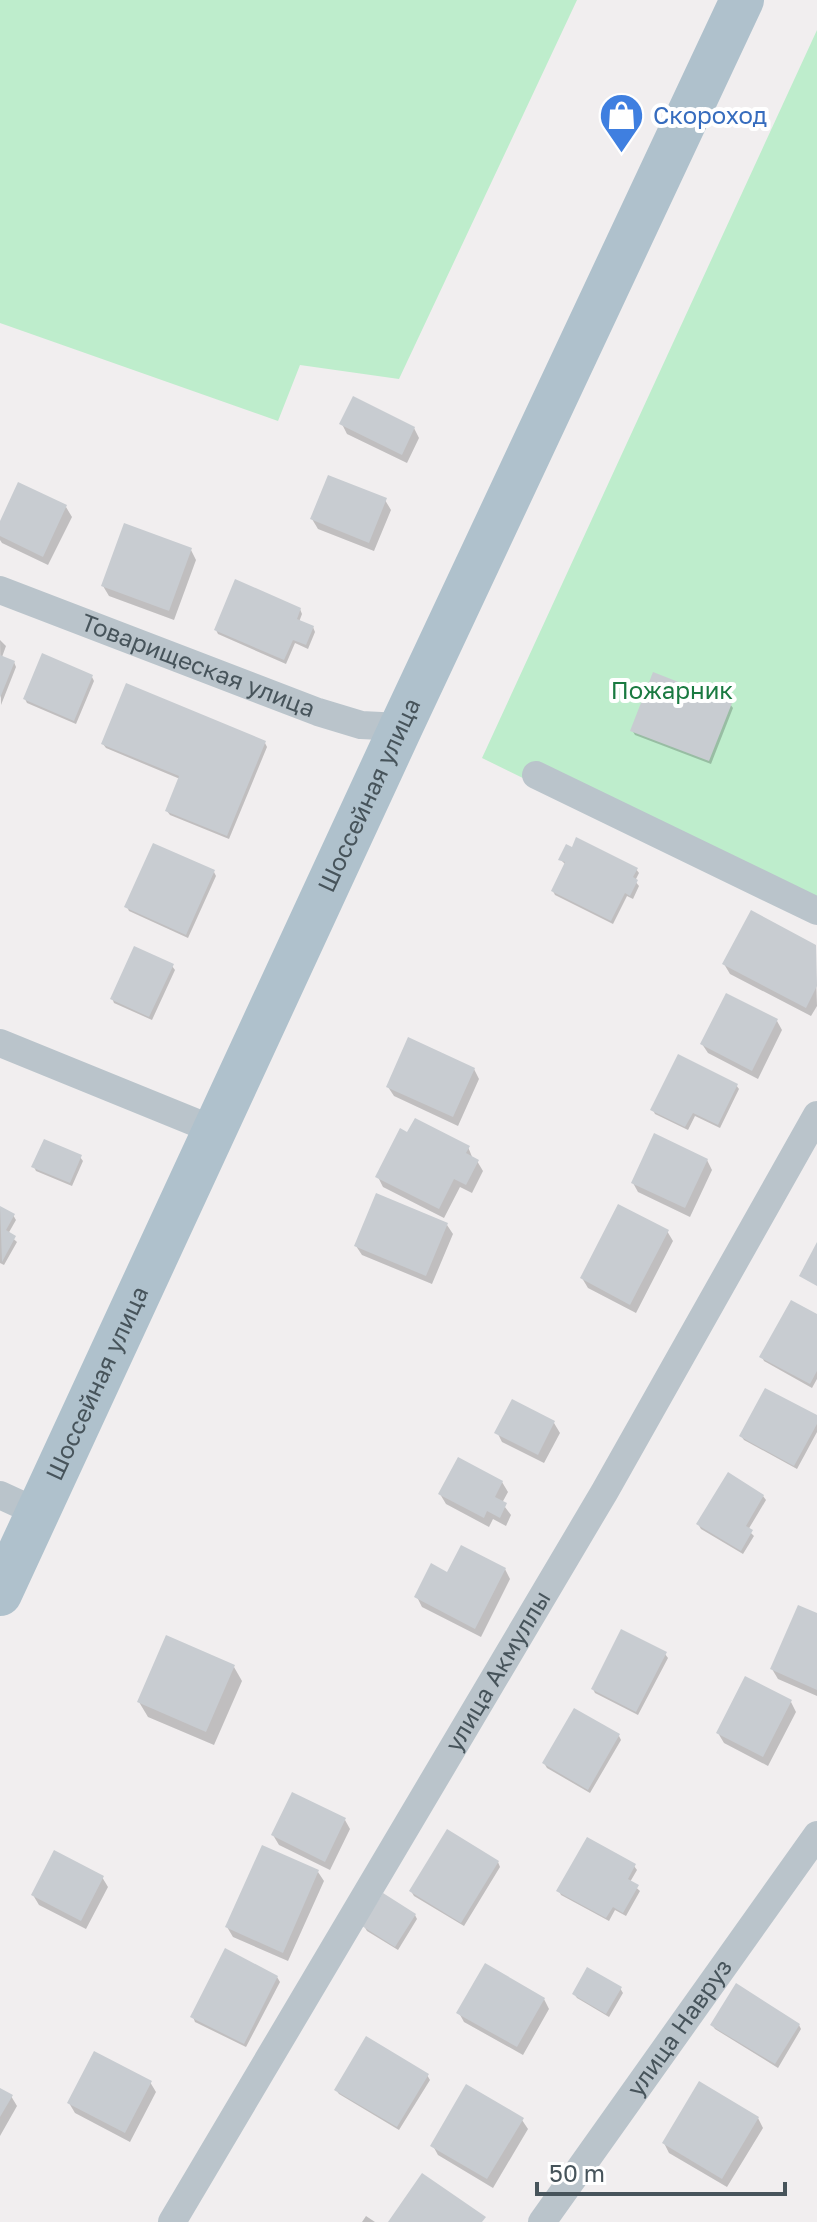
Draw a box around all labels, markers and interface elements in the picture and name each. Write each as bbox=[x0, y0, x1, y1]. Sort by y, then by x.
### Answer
shop icon: Скороход bbox=[598, 92, 646, 155]
place label: Скороход bbox=[653, 100, 767, 129]
street label: Товарищеская улица bbox=[77, 607, 319, 722]
park label: Пожарник bbox=[611, 675, 733, 704]
street label: Шоссейная улица bbox=[311, 693, 426, 896]
street label: Шоссейная улица bbox=[39, 1281, 153, 1484]
street label: улица Акмуллы bbox=[438, 1585, 556, 1756]
street label: улица Навруз bbox=[620, 1953, 737, 2101]
scale bar bbox=[537, 2146, 785, 2196]
text: 50 m bbox=[549, 2158, 605, 2187]

